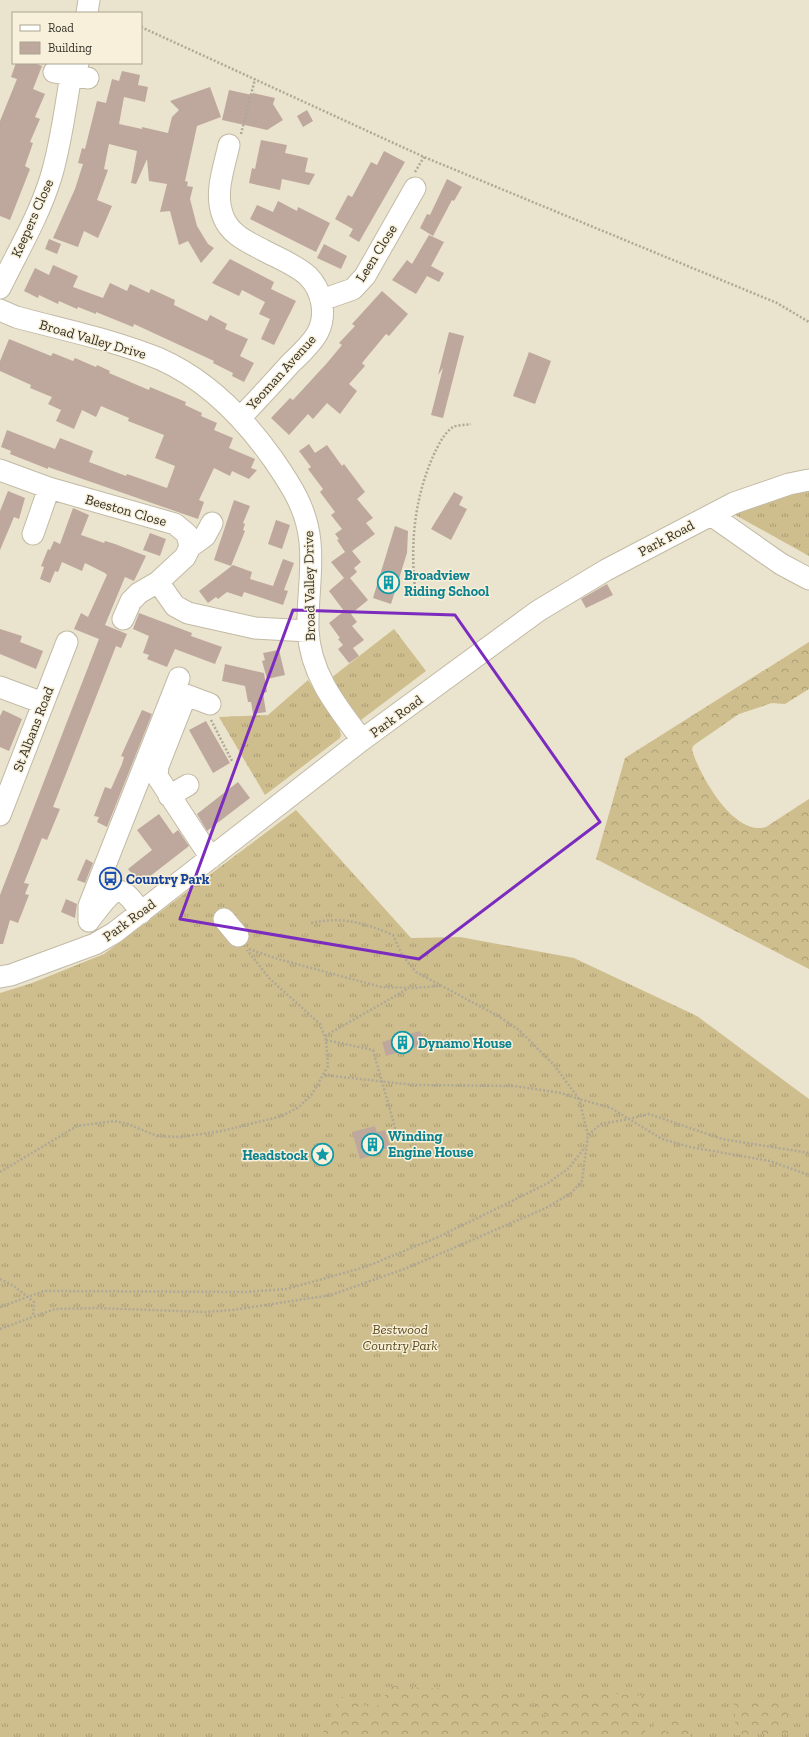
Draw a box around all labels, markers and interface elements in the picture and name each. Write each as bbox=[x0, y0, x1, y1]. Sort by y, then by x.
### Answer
legend bbox=[12, 12, 142, 64]
text: Road bbox=[48, 21, 74, 35]
text: Building bbox=[48, 41, 92, 55]
street label: Keepers Close bbox=[8, 176, 57, 260]
street label: Leen Close bbox=[352, 221, 401, 285]
street label: Broad Valley Drive bbox=[37, 316, 149, 363]
street label: Yeoman Avenue bbox=[243, 331, 320, 414]
street label: Beeston Close bbox=[83, 491, 169, 530]
street label: Park Road bbox=[635, 516, 697, 560]
street label: Broad Valley Drive bbox=[300, 530, 319, 641]
place label: Broadview Riding School bbox=[404, 567, 489, 600]
building icon: Broadview Riding School bbox=[375, 570, 401, 596]
street label: St Albans Road bbox=[9, 684, 58, 774]
street label: Park Road bbox=[367, 691, 426, 741]
bus stop icon: Country Park bbox=[98, 866, 124, 892]
place label: Country Park bbox=[126, 871, 210, 888]
street label: Park Road bbox=[100, 895, 159, 945]
building icon: Dynamo House bbox=[390, 1030, 416, 1056]
place label: Dynamo House bbox=[418, 1035, 512, 1052]
place label: Winding Engine House bbox=[388, 1128, 474, 1161]
building icon: Winding Engine House bbox=[359, 1131, 385, 1157]
place icon: Headstock bbox=[310, 1142, 336, 1168]
place label: Headstock bbox=[242, 1147, 308, 1164]
park label: Bestwood Country Park bbox=[362, 1321, 438, 1354]

